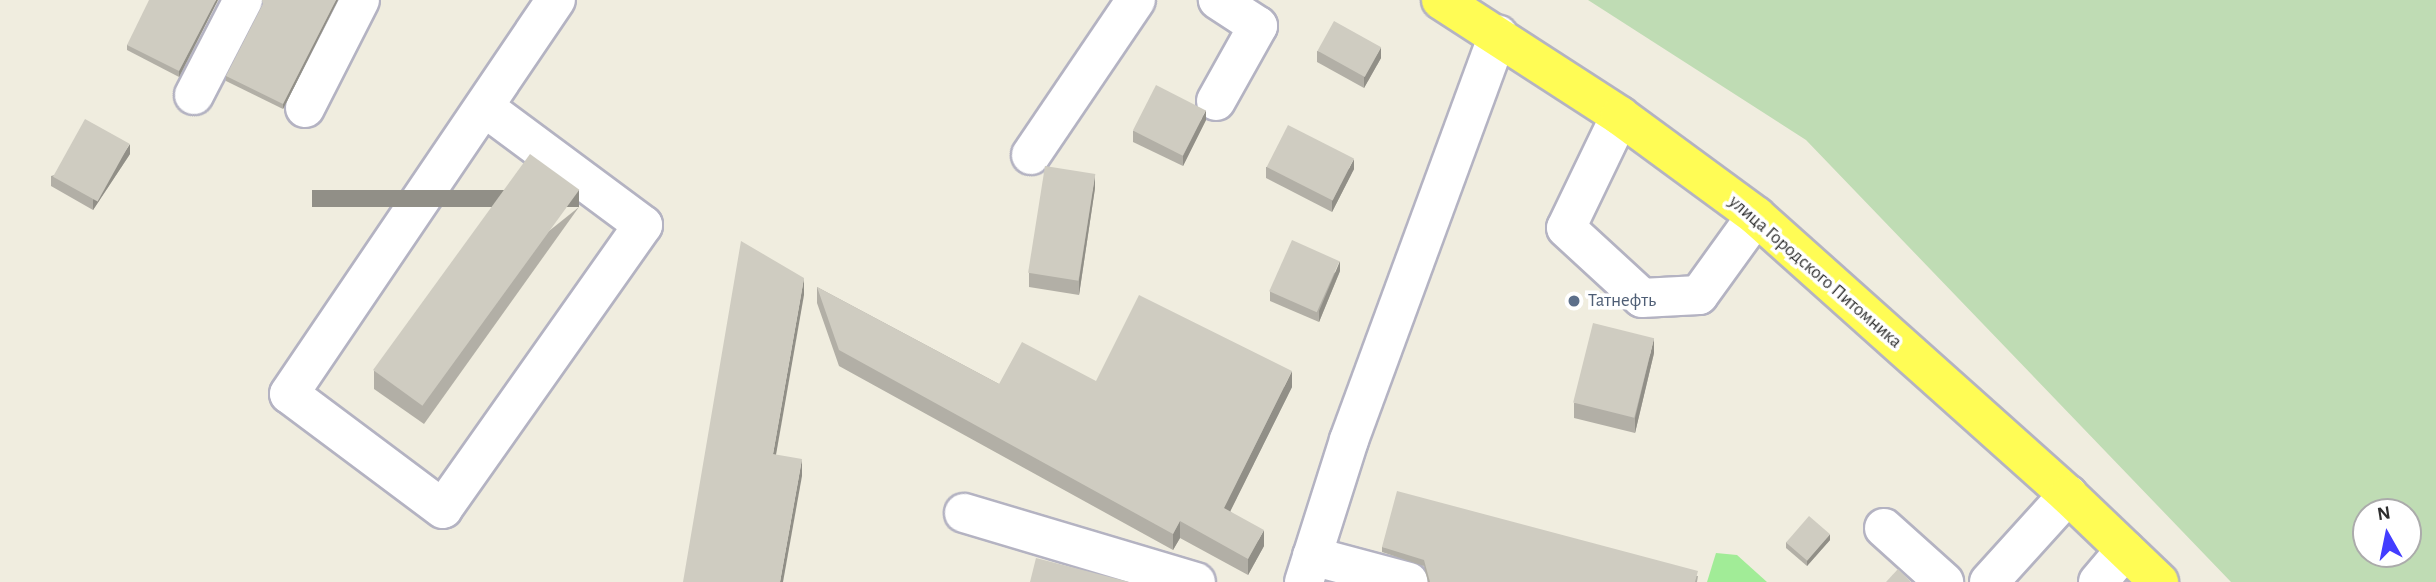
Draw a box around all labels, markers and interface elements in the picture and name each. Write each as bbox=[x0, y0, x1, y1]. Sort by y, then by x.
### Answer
street label: улица Городского Питомника bbox=[1724, 191, 1906, 353]
place label: Татнефть bbox=[1588, 290, 1656, 312]
marker: Татнефть bbox=[1566, 293, 1582, 309]
north arrow bbox=[2352, 498, 2422, 568]
text: N bbox=[2376, 503, 2392, 524]

